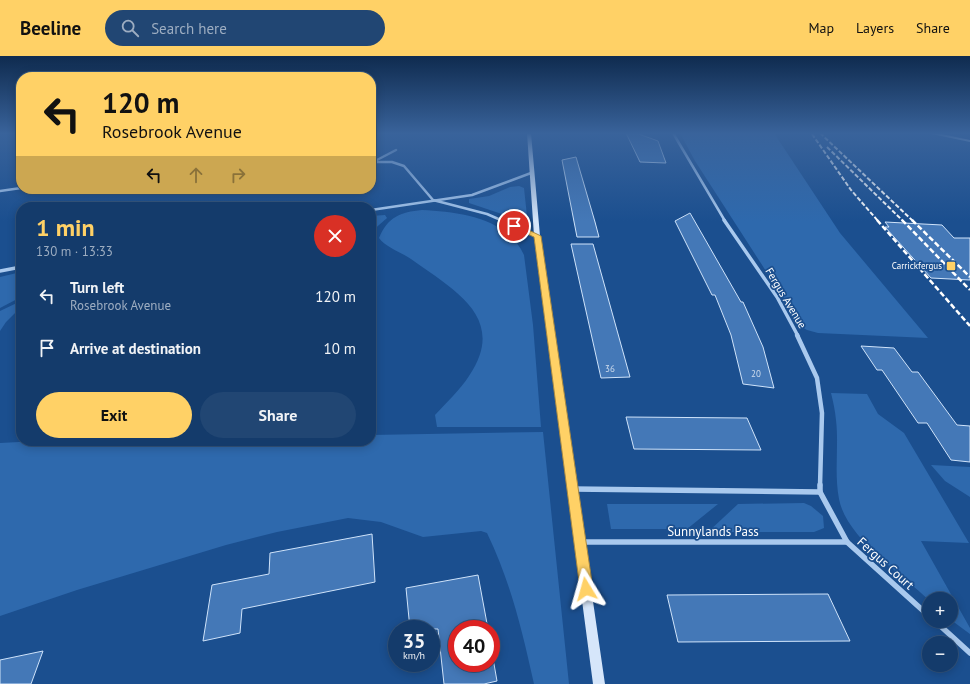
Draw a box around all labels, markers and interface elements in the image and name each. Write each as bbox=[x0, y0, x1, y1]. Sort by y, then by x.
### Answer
search box bbox=[105, 10, 385, 46]
text: Beeline bbox=[20, 16, 81, 40]
icon: search bbox=[119, 17, 141, 39]
text: Search here bbox=[151, 19, 227, 38]
text: Map bbox=[808, 19, 834, 37]
text: Layers bbox=[856, 19, 894, 37]
text: Share bbox=[916, 19, 950, 37]
text: 120 m bbox=[102, 84, 179, 121]
icon: left bbox=[36, 88, 88, 140]
text: Rosebrook Avenue bbox=[102, 120, 242, 143]
icon: left bbox=[143, 164, 165, 186]
icon: ahead bbox=[185, 164, 207, 186]
icon: right bbox=[227, 164, 249, 186]
pin bbox=[497, 209, 531, 243]
text: 1 min bbox=[36, 212, 95, 243]
button: close bbox=[314, 215, 356, 257]
icon: arrive bbox=[503, 215, 525, 237]
text: 130 m · 13:33 bbox=[36, 243, 113, 260]
place label: Carrickfergus bbox=[892, 260, 942, 271]
marker: Carrickfergus bbox=[945, 260, 957, 272]
street label: Fergus Avenue bbox=[762, 265, 810, 331]
text: Turn left bbox=[70, 278, 124, 297]
icon: left bbox=[36, 285, 58, 307]
text: 120 m bbox=[315, 287, 356, 306]
text: Rosebrook Avenue bbox=[70, 297, 171, 314]
icon: arrive bbox=[36, 337, 58, 359]
text: Arrive at destination bbox=[70, 339, 201, 358]
text: 10 m bbox=[323, 339, 356, 358]
house number: 36 bbox=[605, 363, 615, 374]
house number: 20 bbox=[751, 368, 761, 379]
button: Exit bbox=[36, 392, 192, 438]
button: Share bbox=[200, 392, 356, 438]
street label: Sunnylands Pass bbox=[667, 523, 759, 540]
street label: Fergus Court bbox=[854, 533, 918, 594]
position arrow bbox=[565, 568, 607, 610]
map controls bbox=[922, 592, 958, 672]
button: + bbox=[922, 592, 958, 628]
speed limit sign: 40 bbox=[448, 620, 500, 672]
text: 35 bbox=[403, 628, 425, 654]
button: − bbox=[922, 636, 958, 672]
text: km/h bbox=[403, 649, 425, 662]

